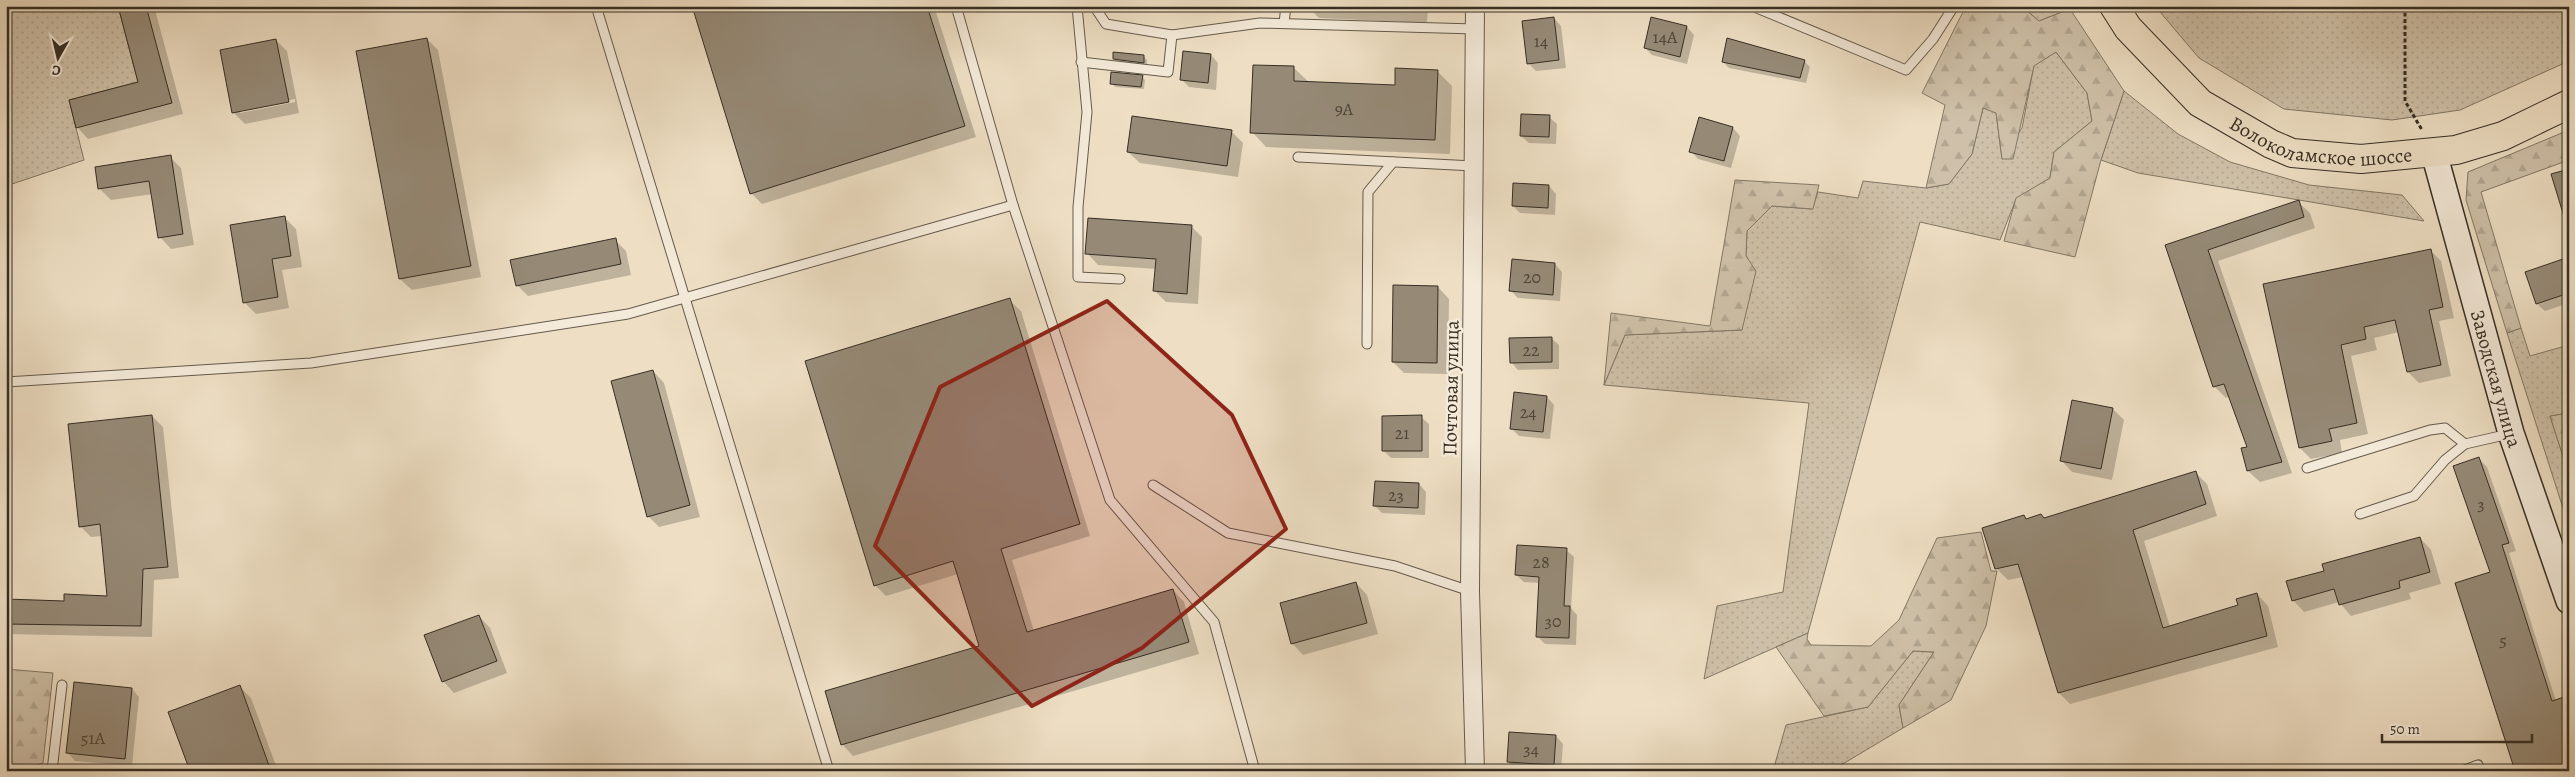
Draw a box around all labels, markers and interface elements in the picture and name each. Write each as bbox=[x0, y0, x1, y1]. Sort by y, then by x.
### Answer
house number: 14А bbox=[1653, 25, 1678, 49]
house number: 14 bbox=[1534, 29, 1548, 53]
north arrow bbox=[32, 32, 82, 82]
text: С bbox=[50, 60, 62, 80]
house number: 9А bbox=[1335, 97, 1354, 121]
street label: Волоколамское шоссе bbox=[2225, 110, 2413, 173]
house number: 20 bbox=[1523, 265, 1541, 289]
street label: Заводская улица bbox=[2464, 307, 2529, 452]
street label: Почтовая улица bbox=[1436, 319, 1466, 456]
house number: 22 bbox=[1522, 338, 1540, 362]
house number: 24 bbox=[1520, 400, 1536, 424]
house number: 21 bbox=[1395, 421, 1409, 445]
house number: 23 bbox=[1388, 483, 1404, 507]
house number: 3 bbox=[2477, 492, 2485, 516]
house number: 28 bbox=[1532, 550, 1550, 574]
house number: 30 bbox=[1544, 609, 1562, 633]
house number: 5 bbox=[2499, 628, 2507, 652]
scale bar bbox=[2382, 712, 2532, 744]
text: 50 m bbox=[2390, 719, 2420, 739]
house number: 51А bbox=[81, 726, 106, 750]
house number: 34 bbox=[1523, 737, 1539, 761]

